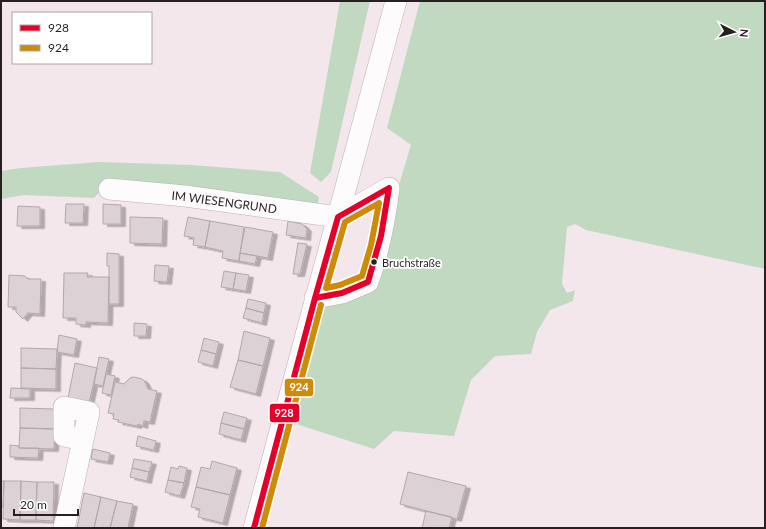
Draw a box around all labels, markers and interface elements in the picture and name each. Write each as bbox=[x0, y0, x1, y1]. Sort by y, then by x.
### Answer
legend bbox=[12, 12, 152, 64]
north arrow bbox=[714, 12, 754, 52]
text: 928 bbox=[48, 20, 69, 35]
text: N bbox=[738, 28, 751, 38]
text: 924 bbox=[48, 40, 69, 55]
street label: IM WIESENGRUND bbox=[171, 187, 278, 216]
place label: Bruchstraße bbox=[382, 256, 441, 269]
marker: Bruchstraße bbox=[369, 257, 379, 267]
line badge: 924 bbox=[284, 378, 314, 397]
text: 924 bbox=[289, 380, 309, 393]
line badge: 928 bbox=[269, 403, 300, 423]
text: 928 bbox=[274, 406, 294, 419]
scale bar bbox=[14, 491, 78, 517]
text: 20 m bbox=[20, 497, 47, 512]

